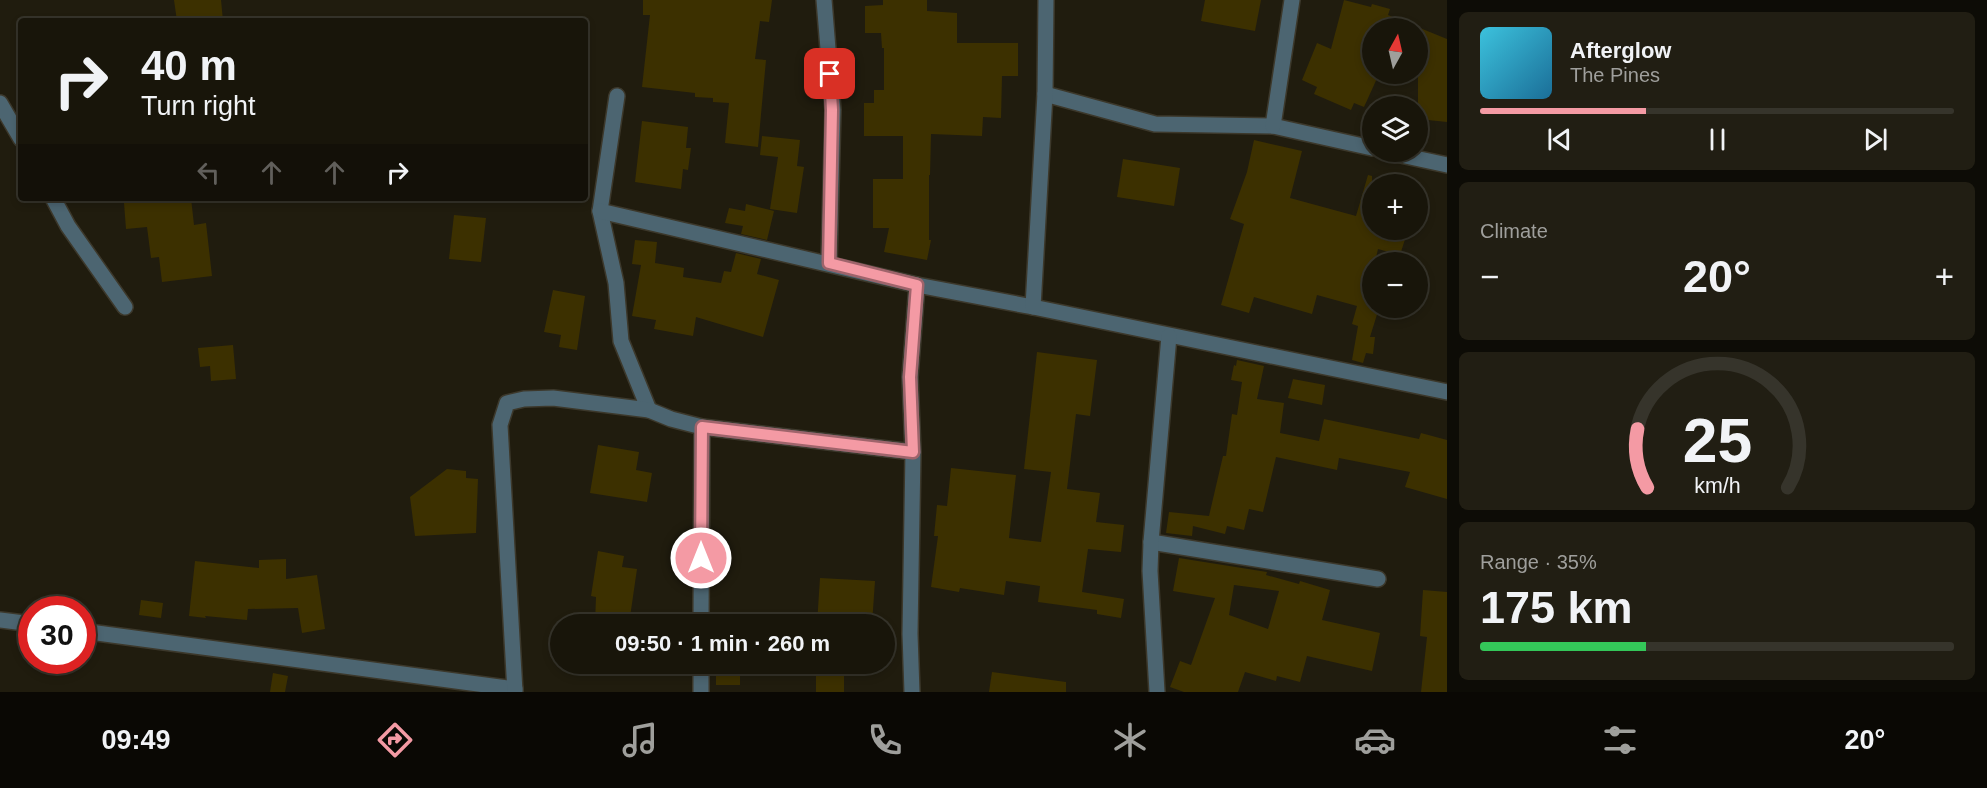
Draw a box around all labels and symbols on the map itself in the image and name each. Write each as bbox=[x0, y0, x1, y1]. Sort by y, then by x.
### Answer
north arrow bbox=[1362, 18, 1428, 84]
pin bbox=[804, 48, 855, 99]
position arrow bbox=[669, 526, 733, 590]
speed limit sign: 30 bbox=[18, 596, 96, 674]

